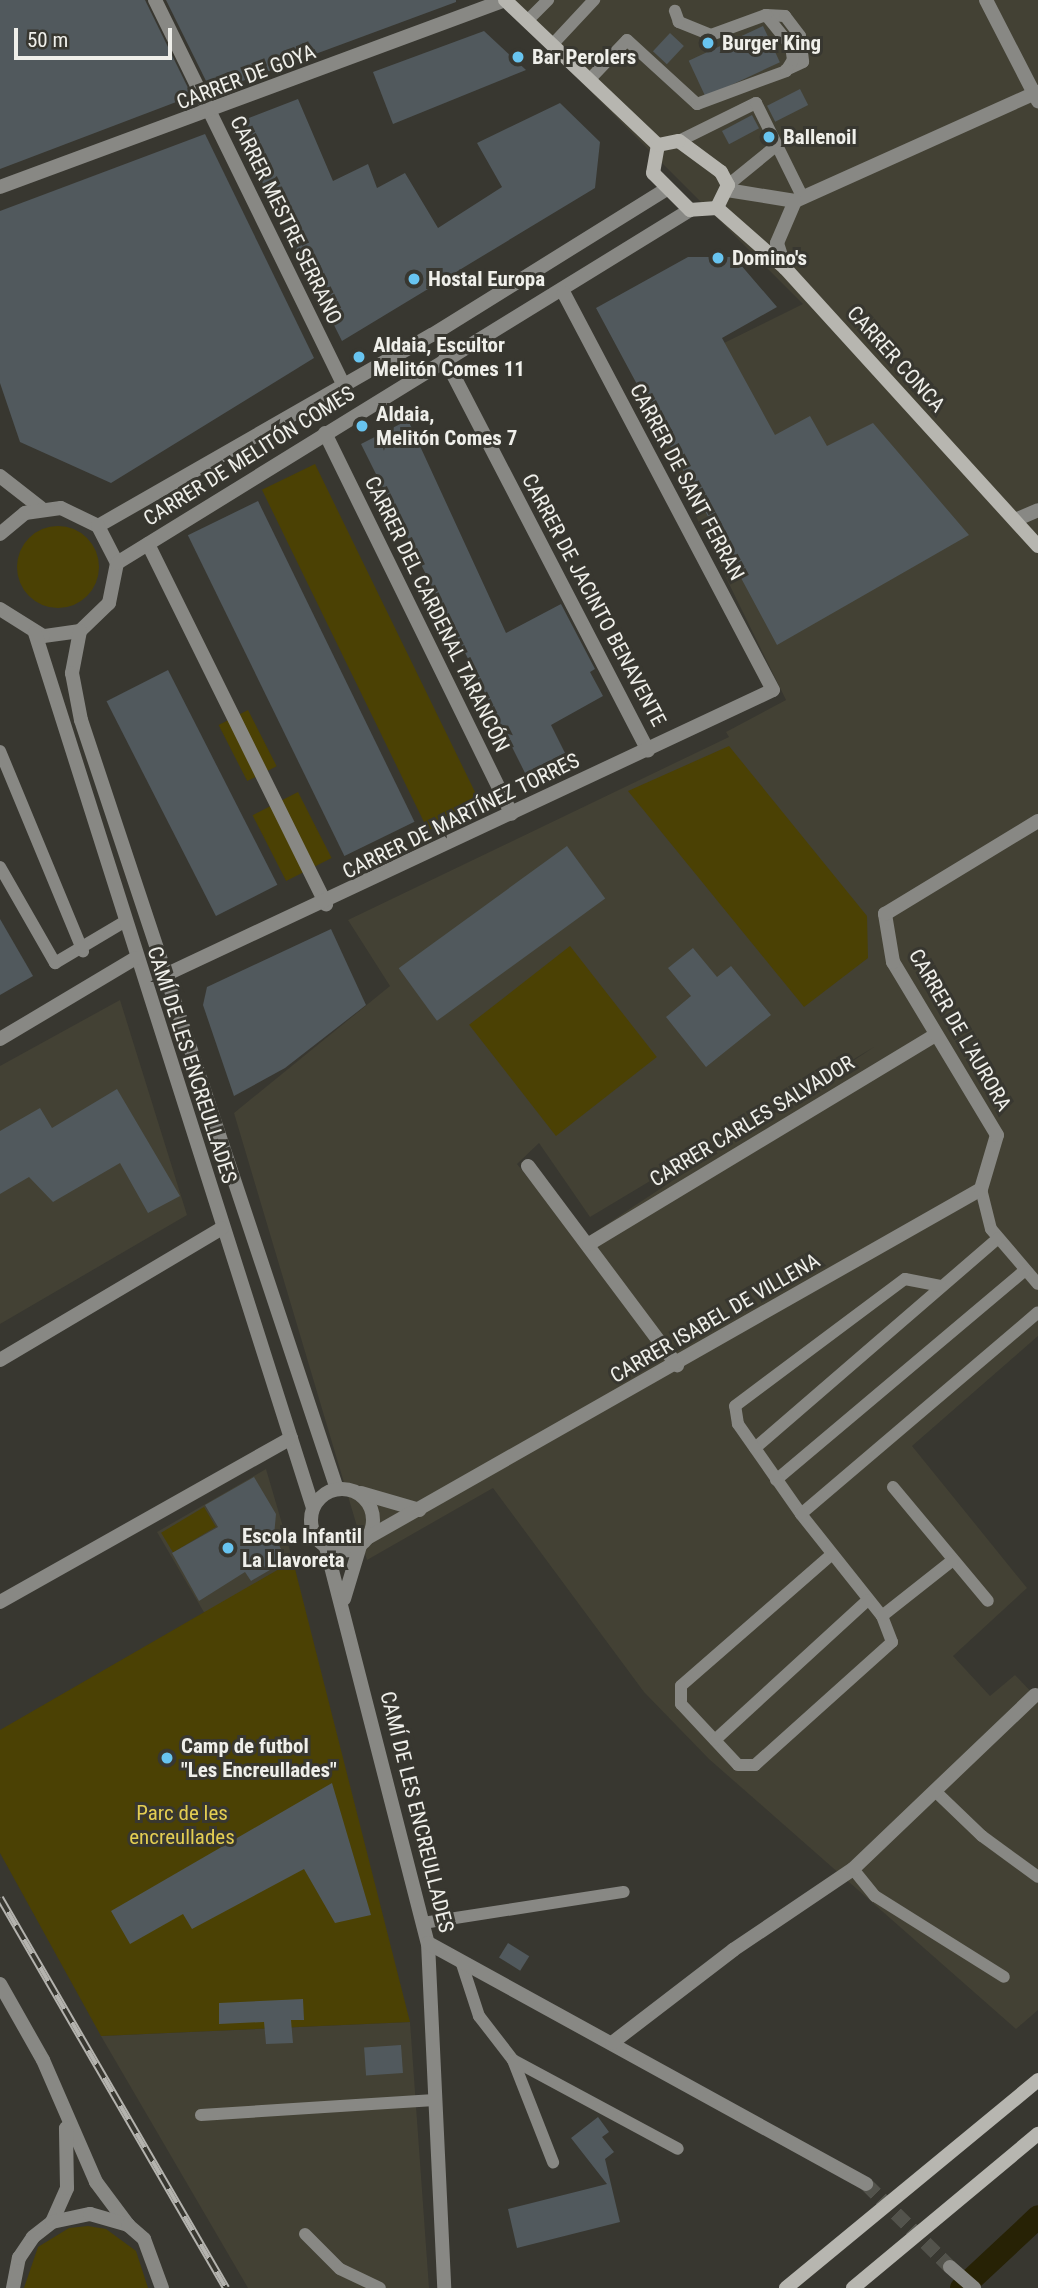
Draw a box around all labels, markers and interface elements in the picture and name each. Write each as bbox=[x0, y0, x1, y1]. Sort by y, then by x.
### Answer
scale bar bbox=[18, 14, 175, 58]
text: 50 m bbox=[27, 28, 68, 52]
place label: Burger King bbox=[722, 30, 821, 56]
marker: Burger King bbox=[700, 35, 716, 51]
street label: CARRER DE GOYA bbox=[173, 39, 319, 115]
place label: Bar Perolers bbox=[532, 44, 636, 70]
marker: Bar Perolers bbox=[510, 49, 526, 65]
street label: CARRER MESTRE SERRANO bbox=[225, 112, 347, 328]
place label: Ballenoil bbox=[783, 124, 857, 150]
marker: Ballenoil bbox=[761, 129, 777, 145]
place label: Domino's bbox=[732, 245, 807, 271]
marker: Domino's bbox=[710, 250, 726, 266]
place label: Hostal Europa bbox=[428, 266, 545, 292]
marker: Hostal Europa bbox=[406, 271, 422, 287]
street label: CARRER CONCA bbox=[842, 301, 950, 417]
place label: Aldaia, Escultor Melitón Comes 11 bbox=[373, 332, 525, 382]
marker: Aldaia, Escultor Melitón Comes 11 bbox=[351, 349, 367, 365]
street label: CARRER DE SANT FERRAN bbox=[624, 379, 750, 585]
street label: CARRER DE MELITÓN COMES bbox=[139, 381, 359, 531]
place label: Aldaia, Melitón Comes 7 bbox=[376, 401, 517, 451]
marker: Aldaia, Melitón Comes 7 bbox=[354, 418, 370, 434]
street label: CARRER DE JACINTO BENAVENTE bbox=[517, 469, 671, 731]
street label: CARRER DEL CARDENAL TARANCÓN bbox=[359, 472, 515, 756]
street label: CARRER DE MARTÍNEZ TORRES bbox=[338, 748, 584, 884]
street label: CAMÍ DE LES ENCREULLADES bbox=[142, 943, 242, 1187]
street label: CARRER DE L'AURORA bbox=[903, 944, 1017, 1116]
street label: CARRER CARLES SALVADOR bbox=[645, 1050, 859, 1192]
street label: CARRER ISABEL DE VILLENA bbox=[606, 1248, 824, 1388]
place label: Escola Infantil La Llavoreta bbox=[242, 1523, 362, 1573]
marker: Escola Infantil La Llavoreta bbox=[220, 1540, 236, 1556]
street label: CAMÍ DE LES ENCREULLADES bbox=[375, 1689, 459, 1935]
place label: Camp de futbol "Les Encreullades" bbox=[181, 1733, 337, 1783]
marker: Camp de futbol "Les Encreullades" bbox=[159, 1750, 175, 1766]
park label: Parc de les encreullades bbox=[129, 1800, 235, 1850]

